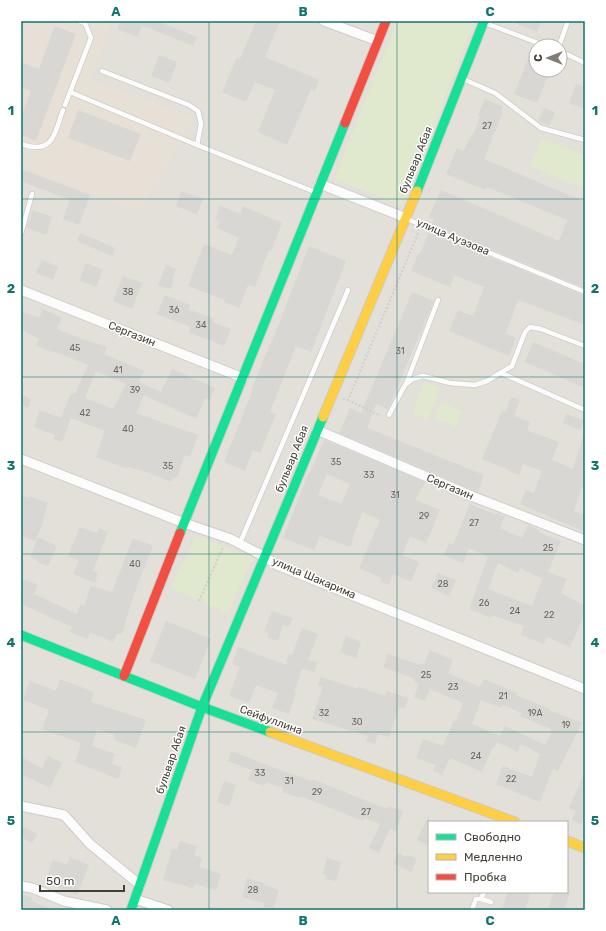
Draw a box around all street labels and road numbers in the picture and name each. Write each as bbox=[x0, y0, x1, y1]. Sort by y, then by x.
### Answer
street label: бульвар Абая bbox=[397, 125, 435, 195]
street label: улица Ауэзова bbox=[415, 216, 491, 258]
street label: Сергазин bbox=[106, 319, 158, 349]
street label: бульвар Абая bbox=[273, 424, 311, 494]
street label: Сергазин bbox=[425, 471, 475, 503]
street label: улица Шакарима bbox=[270, 554, 358, 602]
street label: Сейфуллина bbox=[238, 703, 304, 737]
street label: бульвар Абая bbox=[153, 724, 189, 796]

